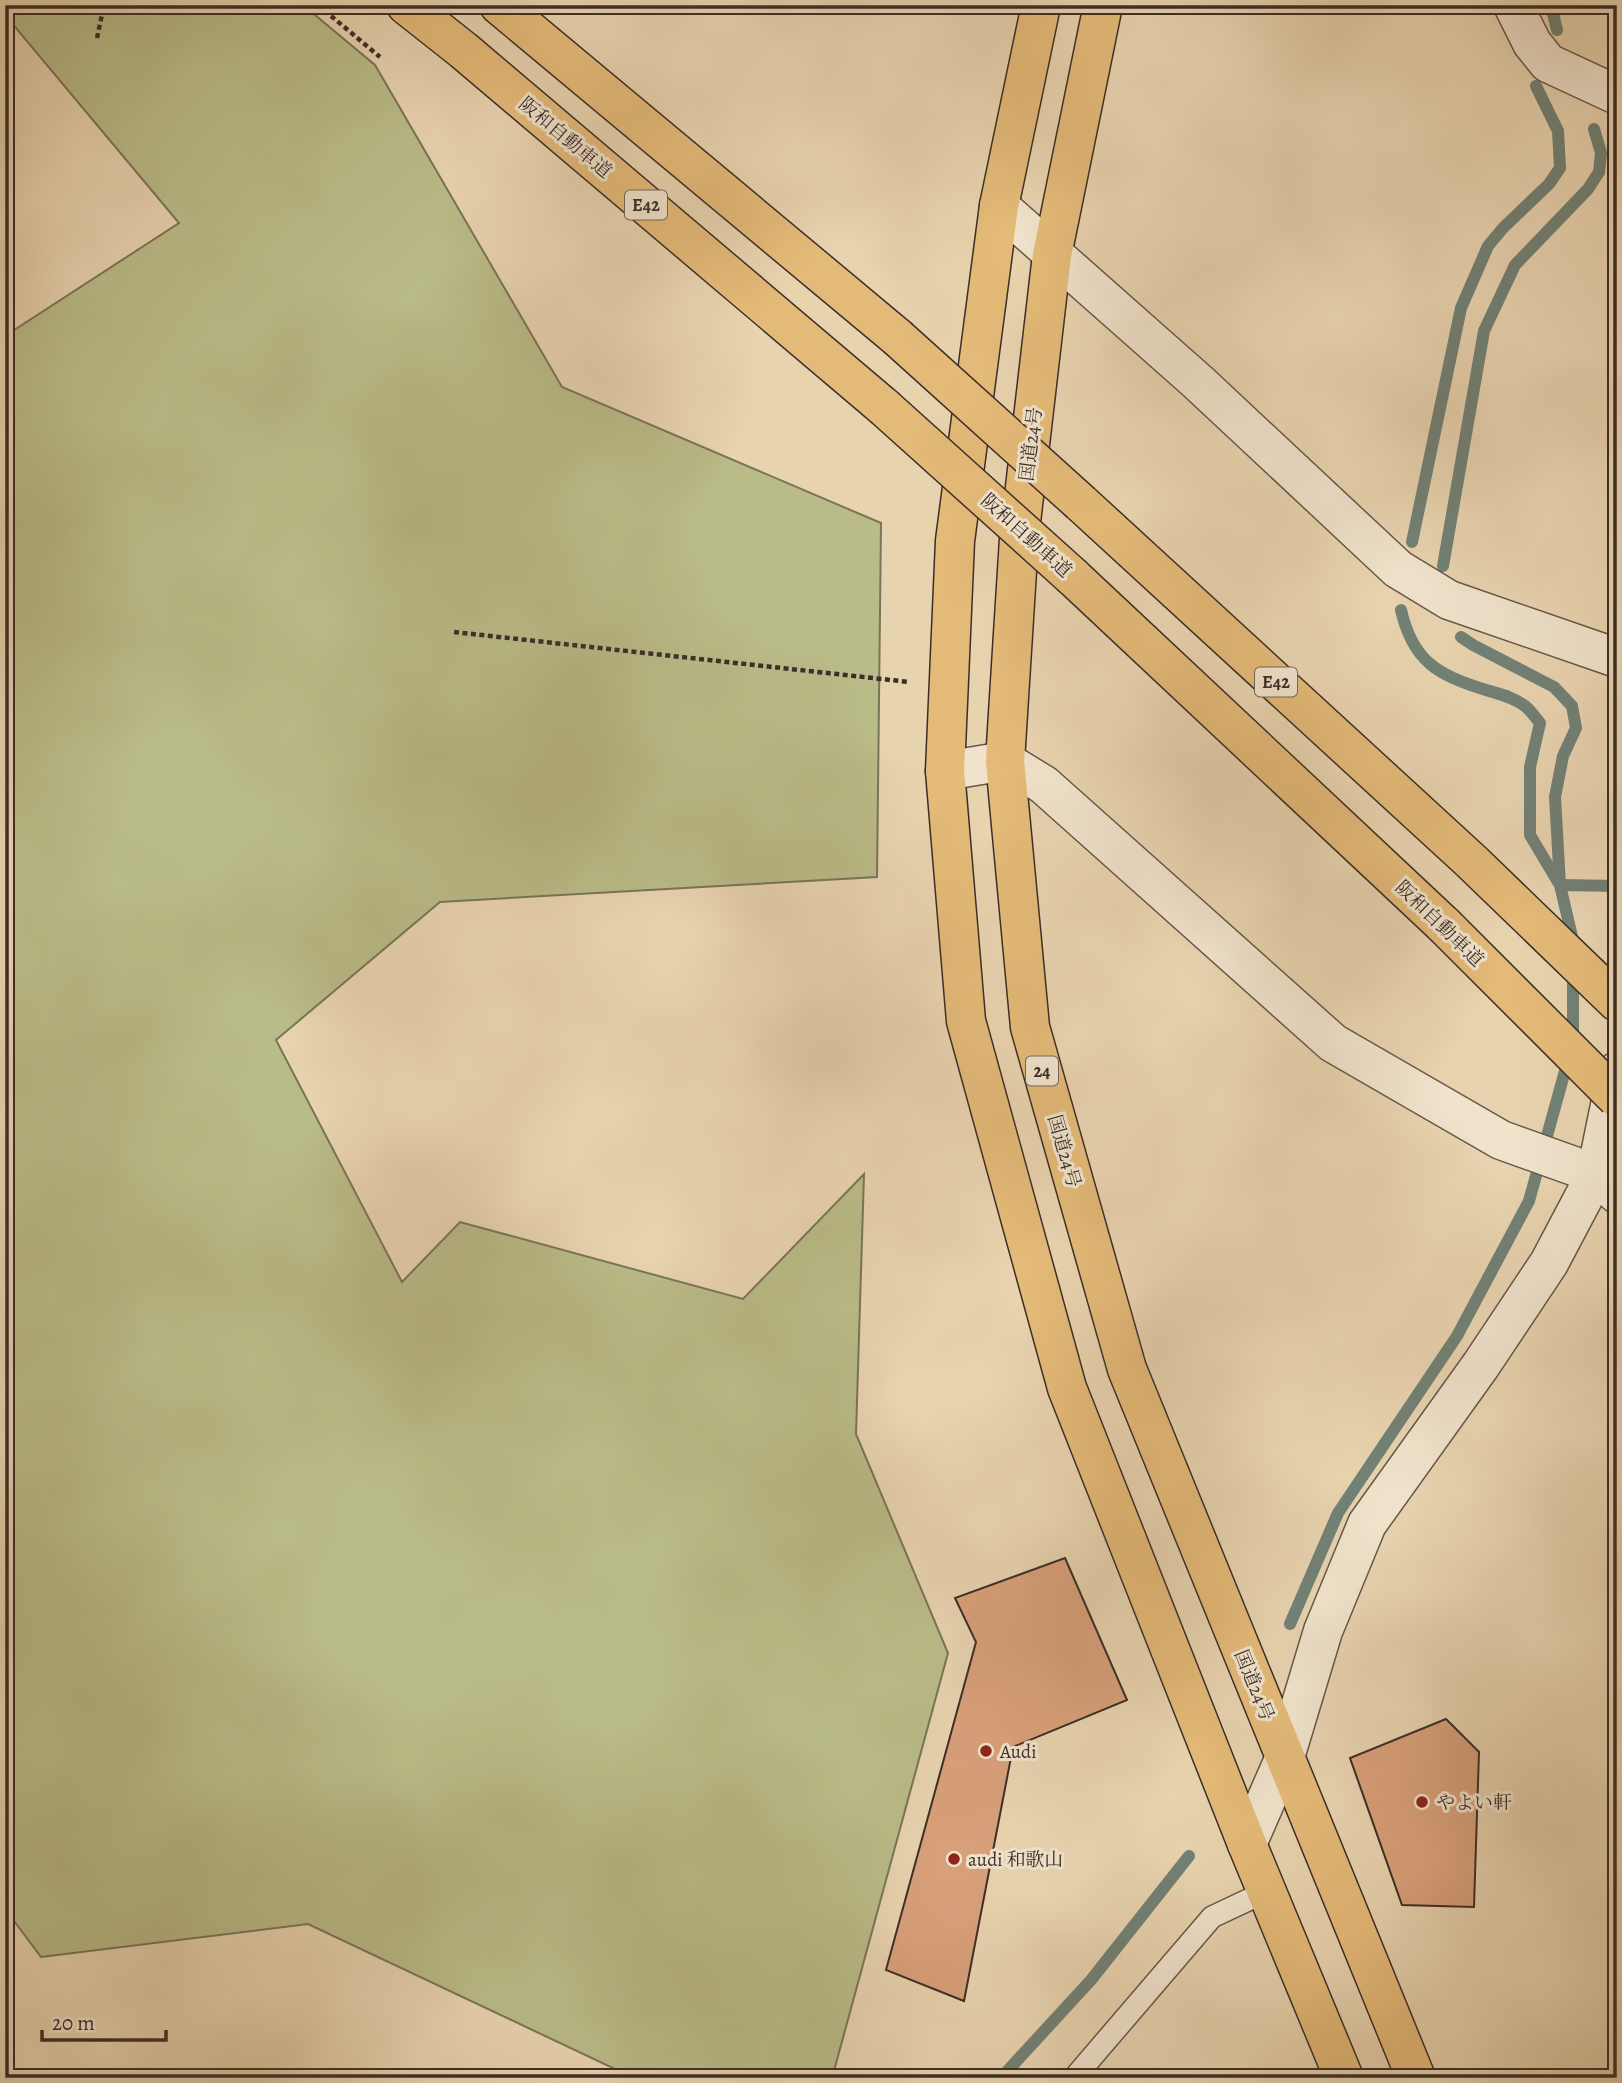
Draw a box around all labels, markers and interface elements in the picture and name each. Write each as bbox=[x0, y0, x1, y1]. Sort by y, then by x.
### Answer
street label: 阪和自動車道 bbox=[513, 91, 617, 184]
road number: E42 bbox=[625, 190, 667, 220]
street label: 国道24号 bbox=[1014, 405, 1048, 483]
street label: 阪和自動車道 bbox=[975, 488, 1077, 584]
road number: E42 bbox=[1255, 668, 1297, 696]
street label: 阪和自動車道 bbox=[1389, 875, 1489, 973]
road number: 24 bbox=[1026, 1056, 1058, 1086]
street label: 国道24号 bbox=[1041, 1112, 1087, 1191]
street label: 国道24号 bbox=[1228, 1646, 1280, 1725]
place label: Audi bbox=[999, 1739, 1037, 1765]
marker: Audi bbox=[978, 1743, 994, 1759]
place label: やよい軒 bbox=[1436, 1790, 1512, 1816]
marker: やよい軒 bbox=[1414, 1794, 1430, 1810]
place label: audi 和歌山 bbox=[968, 1847, 1063, 1873]
marker: audi 和歌山 bbox=[946, 1851, 962, 1867]
scale bar bbox=[42, 1999, 166, 2043]
text: 20 m bbox=[52, 2009, 95, 2037]

